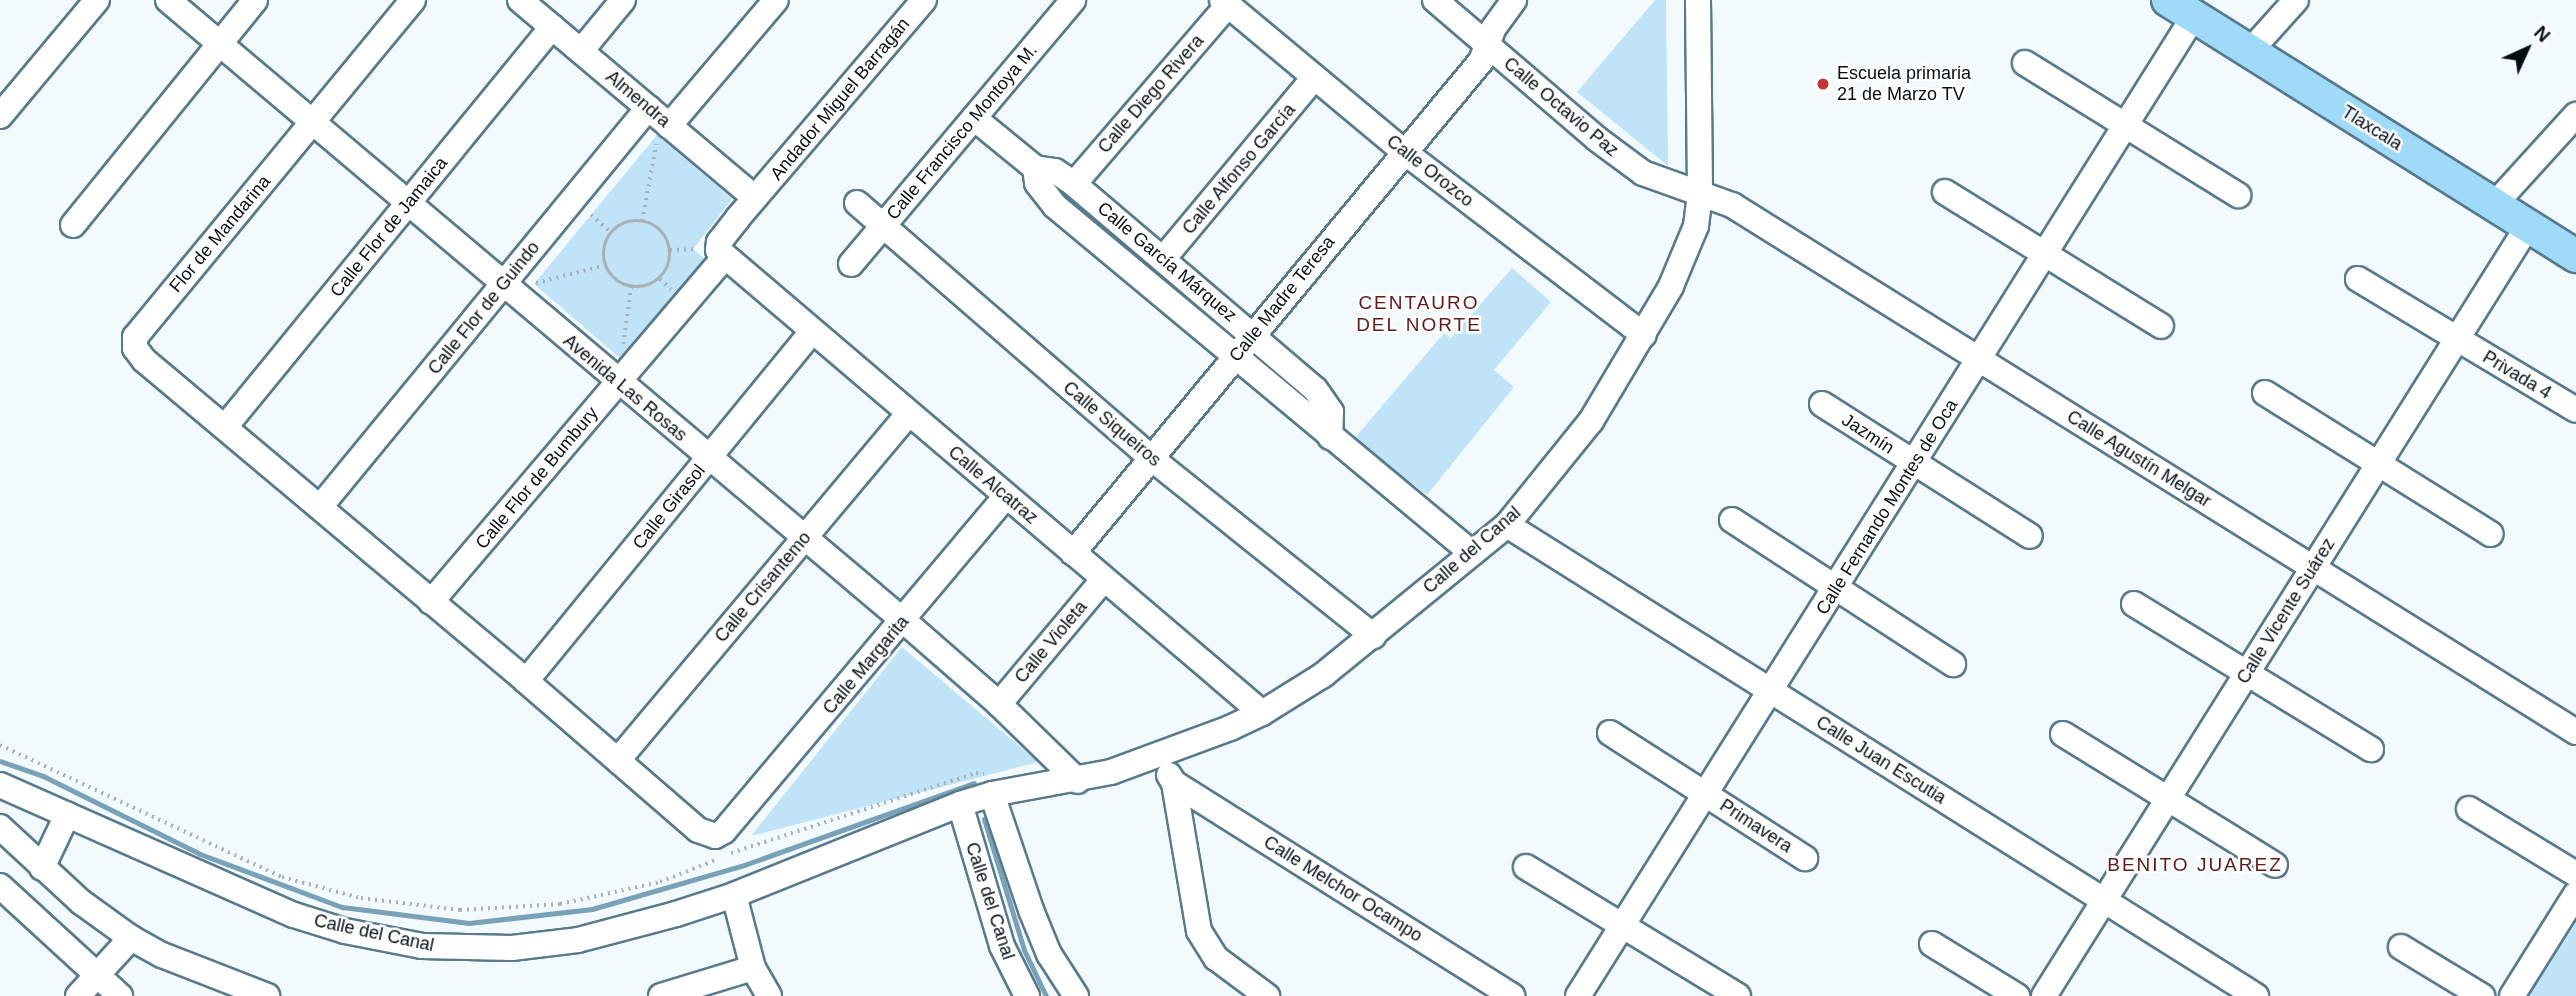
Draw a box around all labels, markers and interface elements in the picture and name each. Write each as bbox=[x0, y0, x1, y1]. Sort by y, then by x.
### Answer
street label: Andador Miguel Barragán bbox=[766, 13, 914, 185]
north arrow bbox=[2492, 14, 2562, 84]
text: N bbox=[2530, 22, 2554, 46]
street label: Calle Diego Rivera bbox=[1094, 30, 1208, 158]
street label: Calle Francisco Montoya M. bbox=[882, 40, 1042, 224]
street label: Calle Octavio Paz bbox=[1499, 53, 1623, 161]
place label: Escuela primaria 21 de Marzo TV bbox=[1837, 63, 1971, 106]
street label: Almendra bbox=[602, 66, 674, 132]
marker: Escuela primaria 21 de Marzo TV bbox=[1815, 76, 1831, 92]
street label: Calle Alfonso García bbox=[1178, 99, 1300, 239]
street label: Tlaxcala bbox=[2338, 101, 2406, 155]
street label: Calle Orozco bbox=[1382, 130, 1478, 212]
street label: Calle Flor de Jamaica bbox=[326, 153, 452, 301]
street label: Flor de Mandarina bbox=[165, 171, 275, 297]
street label: Calle García Márquez bbox=[1093, 197, 1241, 327]
street label: Calle Madre Teresa bbox=[1224, 232, 1340, 366]
street label: Calle Flor de Guindo bbox=[424, 237, 544, 379]
district label: CENTAURO DEL NORTE bbox=[1357, 292, 1481, 336]
street label: Avenida Las Rosas bbox=[559, 330, 691, 446]
street label: Privada 4 bbox=[2479, 346, 2555, 404]
street label: Calle Siqueiros bbox=[1059, 377, 1165, 471]
street label: Calle Fernando Montes de Oca bbox=[1812, 395, 1962, 619]
street label: Calle Flor de Bumbury bbox=[471, 402, 603, 554]
street label: Calle Agustín Melgar bbox=[2062, 406, 2216, 512]
street label: Jazmín bbox=[1838, 409, 1898, 459]
street label: Calle Alcatraz bbox=[944, 441, 1042, 529]
street label: Calle Girasol bbox=[628, 460, 710, 554]
street label: Calle del Canal bbox=[1419, 502, 1525, 598]
street label: Calle Crisantemo bbox=[710, 527, 816, 647]
street label: Calle Vicente Suárez bbox=[2232, 534, 2340, 688]
street label: Calle Violeta bbox=[1010, 596, 1092, 688]
street label: Calle Margarita bbox=[819, 611, 913, 719]
street label: Calle Juan Escutia bbox=[1812, 711, 1950, 809]
street label: Primavera bbox=[1716, 795, 1796, 857]
street label: Calle Melchor Ocampo bbox=[1260, 831, 1426, 947]
street label: Calle del Canal bbox=[961, 840, 1019, 962]
district label: BENITO JUAREZ bbox=[2109, 854, 2281, 876]
street label: Calle del Canal bbox=[312, 910, 436, 956]

